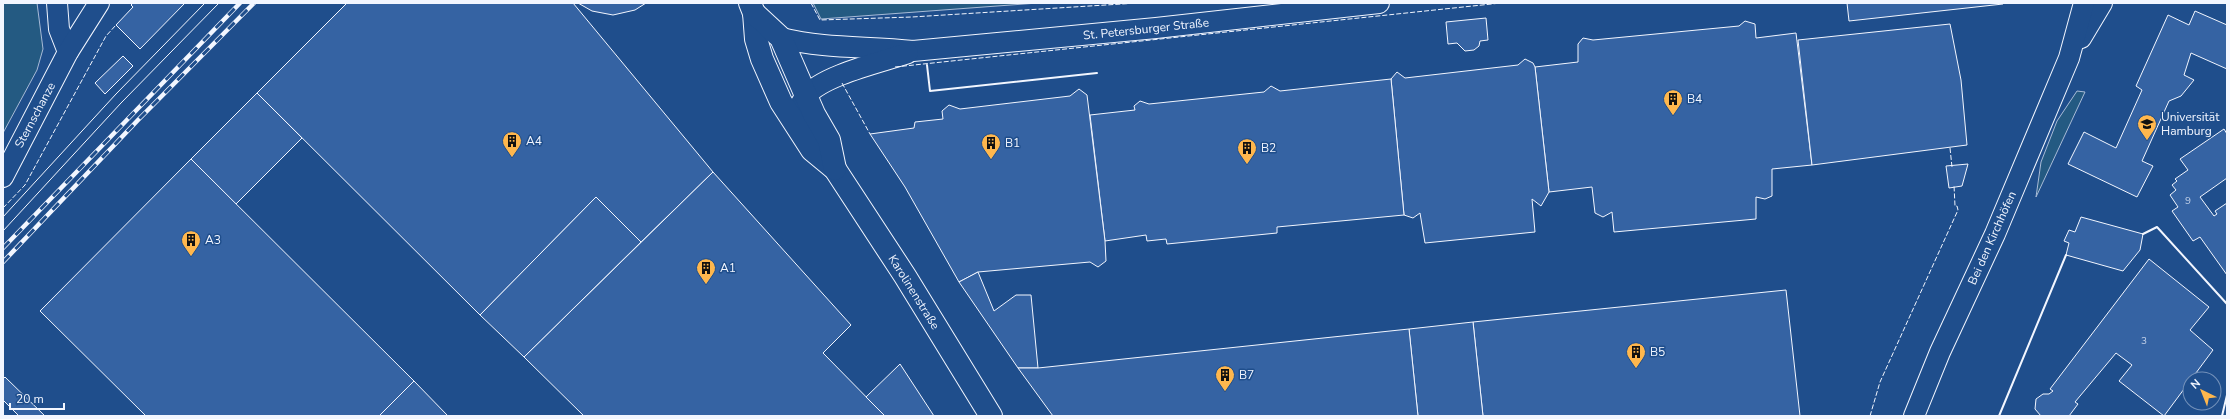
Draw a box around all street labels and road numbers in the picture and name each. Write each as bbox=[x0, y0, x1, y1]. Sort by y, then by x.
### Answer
street label: St. Petersburger Straße bbox=[1082, 14, 1210, 44]
street label: Sternschanze bbox=[11, 79, 59, 151]
street label: Bei den Kirchhöfen bbox=[1964, 189, 2020, 287]
street label: Karolinenstraße bbox=[885, 252, 943, 332]

